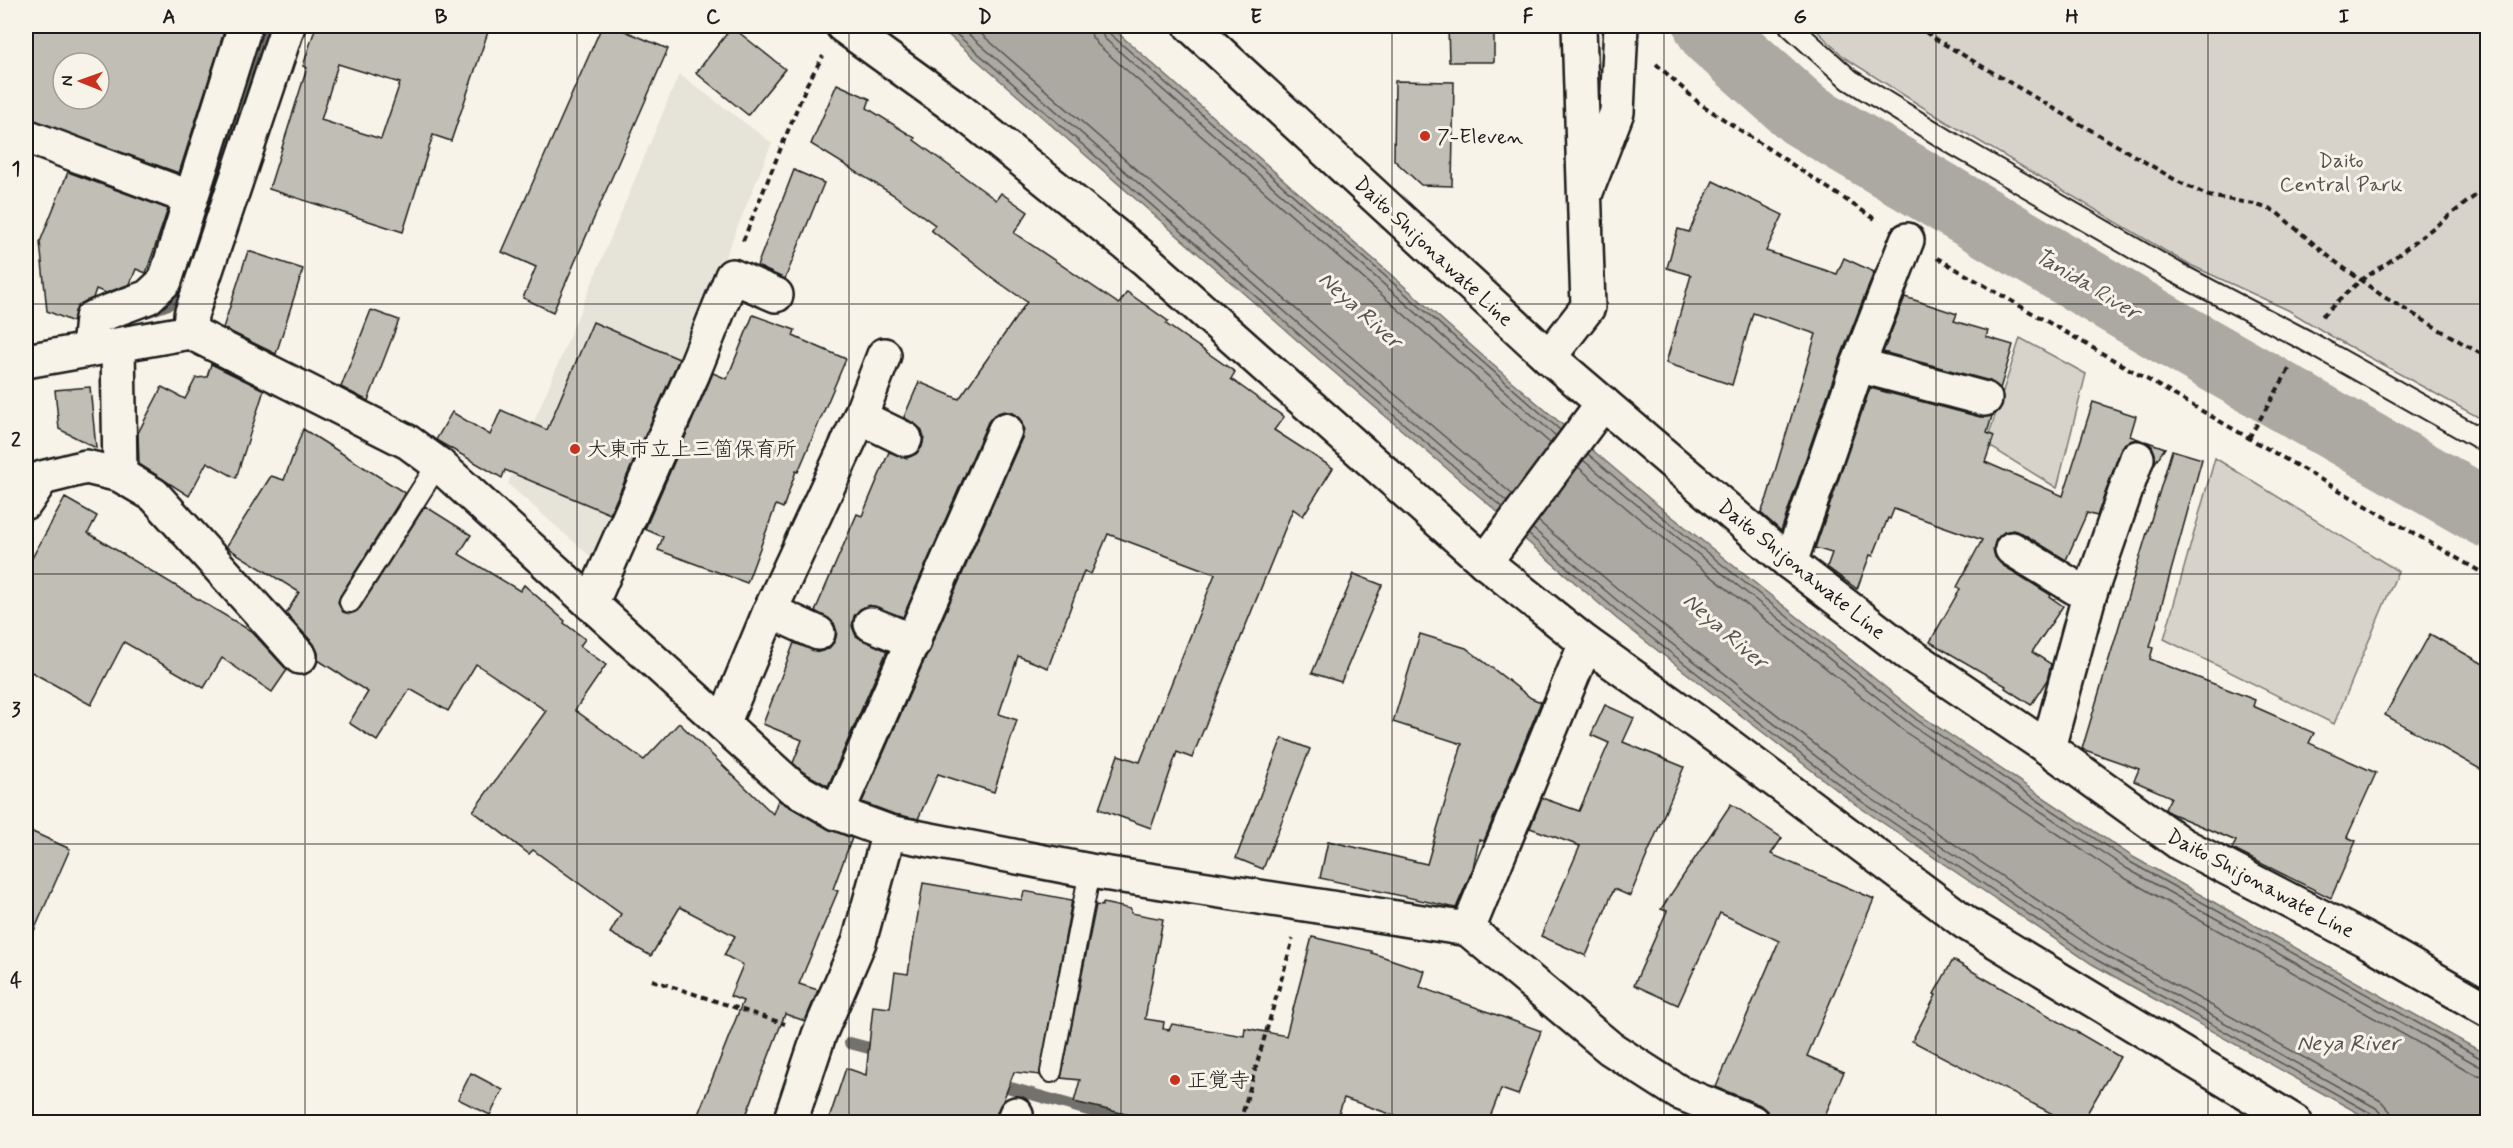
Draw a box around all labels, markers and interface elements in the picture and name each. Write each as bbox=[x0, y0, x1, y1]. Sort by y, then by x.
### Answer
text: A bbox=[162, 4, 176, 31]
text: B bbox=[435, 4, 448, 31]
text: C bbox=[706, 4, 721, 31]
text: D bbox=[978, 4, 992, 31]
text: E bbox=[1250, 4, 1262, 31]
text: F bbox=[1523, 4, 1534, 31]
text: G bbox=[1793, 4, 1807, 31]
text: H bbox=[2065, 4, 2079, 31]
text: I bbox=[2339, 4, 2349, 31]
north arrow bbox=[51, 51, 111, 111]
text: N bbox=[57, 75, 78, 86]
place label: 7-Eleven bbox=[1437, 123, 1524, 151]
marker: 7-Eleven bbox=[1418, 129, 1432, 143]
park label: Daito Central Park bbox=[2279, 147, 2403, 199]
text: 1 bbox=[12, 156, 20, 183]
street label: Daito Shijonawate Line bbox=[1347, 170, 1519, 333]
water label: Tanida River bbox=[2029, 242, 2147, 328]
water label: Neya River bbox=[1312, 266, 1409, 357]
text: 2 bbox=[11, 427, 21, 454]
place label: 大東市立上三箇保育所 bbox=[587, 436, 797, 464]
marker: 大東市立上三箇保育所 bbox=[568, 442, 582, 456]
street label: Daito Shijonawate Line bbox=[1711, 493, 1891, 646]
water label: Neya River bbox=[1677, 587, 1775, 678]
text: 3 bbox=[11, 697, 21, 724]
street label: Daito Shijonawate Line bbox=[2162, 823, 2359, 945]
text: 4 bbox=[10, 968, 22, 995]
water label: Neya River bbox=[2297, 1030, 2402, 1058]
place label: 正覚寺 bbox=[1187, 1067, 1250, 1095]
marker: 正覚寺 bbox=[1168, 1073, 1182, 1087]

